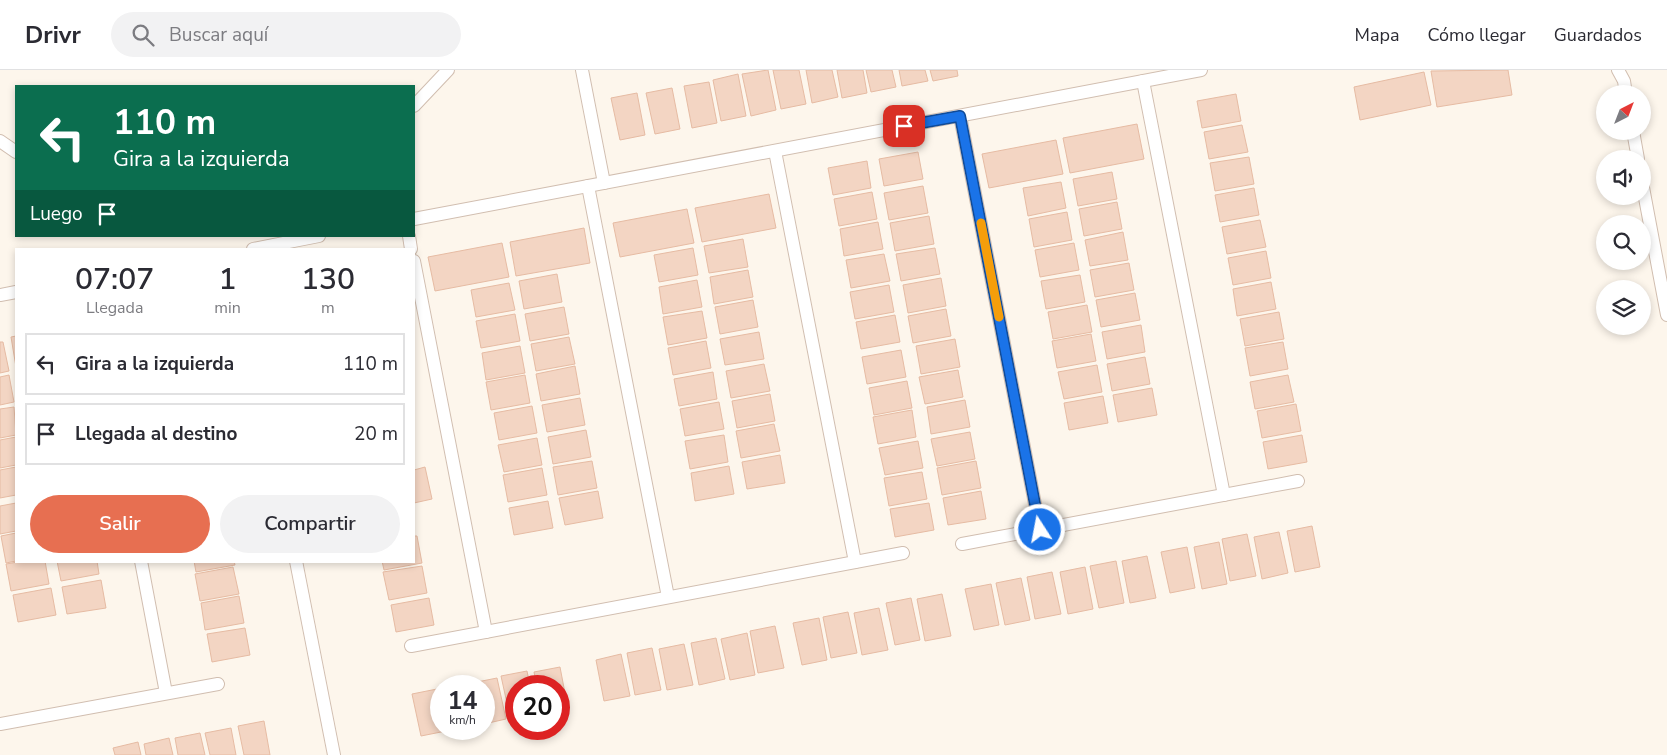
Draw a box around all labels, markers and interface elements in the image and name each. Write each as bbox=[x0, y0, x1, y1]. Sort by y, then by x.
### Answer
search box bbox=[111, 12, 461, 57]
text: Drivr bbox=[25, 19, 81, 51]
icon: search bbox=[129, 21, 157, 49]
text: Buscar aquí bbox=[169, 22, 268, 48]
text: Mapa bbox=[1355, 23, 1400, 47]
text: Cómo llegar bbox=[1428, 23, 1526, 47]
text: Guardados bbox=[1554, 23, 1642, 47]
north arrow bbox=[1596, 85, 1651, 140]
map controls bbox=[1596, 85, 1651, 335]
text: 110 m bbox=[113, 99, 216, 146]
icon: left bbox=[30, 105, 95, 170]
pin bbox=[883, 105, 925, 147]
icon: arrive bbox=[890, 112, 918, 140]
text: Gira a la izquierda bbox=[113, 144, 290, 174]
button: sound bbox=[1596, 150, 1651, 205]
icon: arrive bbox=[93, 200, 121, 228]
text: Luego bbox=[30, 201, 83, 227]
button: search bbox=[1596, 215, 1651, 270]
text: 07:07 bbox=[75, 259, 154, 300]
text: 1 bbox=[219, 259, 237, 300]
text: 130 bbox=[301, 259, 355, 300]
button: layers bbox=[1596, 280, 1651, 335]
text: Llegada bbox=[86, 297, 143, 319]
text: min bbox=[214, 297, 241, 319]
text: m bbox=[321, 297, 335, 319]
icon: left bbox=[32, 350, 60, 378]
text: Gira a la izquierda bbox=[75, 351, 234, 377]
text: 110 m bbox=[343, 351, 398, 377]
icon: arrive bbox=[32, 420, 60, 448]
text: Llegada al destino bbox=[75, 421, 237, 447]
text: 20 m bbox=[354, 421, 398, 447]
button: Salir bbox=[30, 495, 210, 553]
button: Compartir bbox=[220, 495, 400, 553]
position arrow bbox=[1013, 503, 1065, 555]
speed limit sign: 20 bbox=[505, 675, 570, 740]
text: 14 bbox=[447, 684, 478, 718]
text: km/h bbox=[449, 712, 476, 728]

